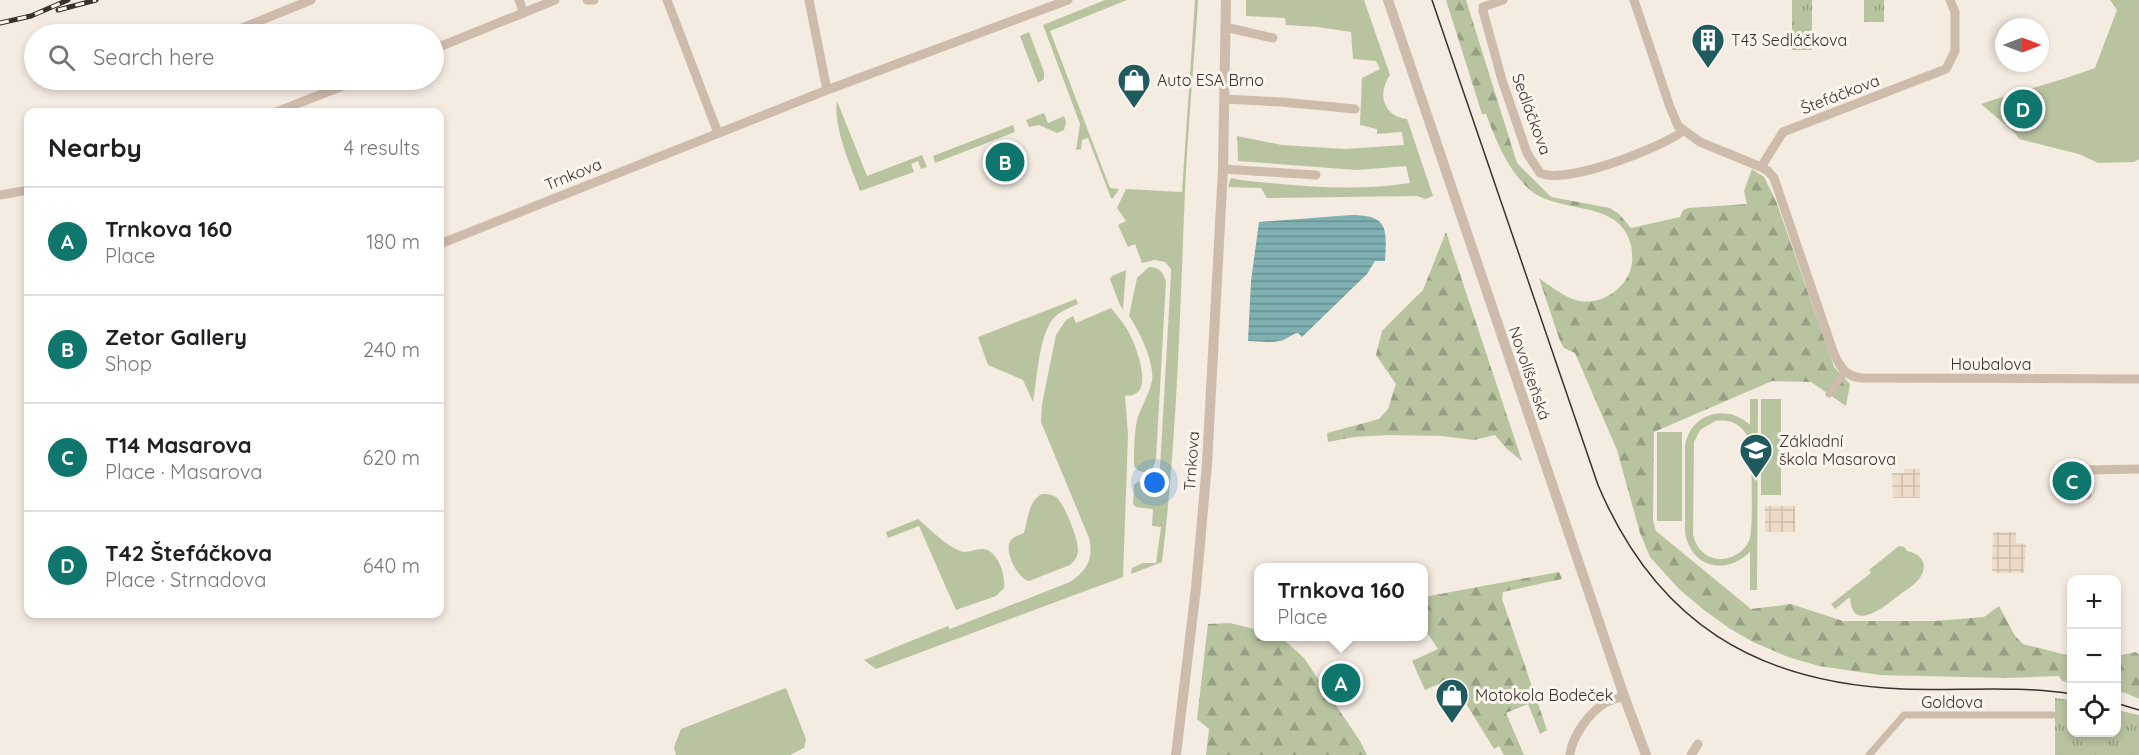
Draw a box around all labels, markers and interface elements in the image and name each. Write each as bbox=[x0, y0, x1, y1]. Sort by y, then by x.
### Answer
north arrow bbox=[1995, 18, 2049, 72]
building icon: T43 Sedláčkova bbox=[1690, 22, 1726, 69]
search box bbox=[24, 24, 444, 90]
place label: T43 Sedláčkova bbox=[1731, 30, 1847, 50]
icon: search bbox=[45, 41, 78, 74]
text: Search here bbox=[93, 43, 214, 71]
shop icon: Auto ESA Brno bbox=[1116, 62, 1152, 109]
place label: Auto ESA Brno bbox=[1157, 70, 1264, 90]
street label: Sedláčkova bbox=[1508, 70, 1556, 158]
street label: Štefáčkova bbox=[1798, 70, 1882, 118]
pin: D bbox=[2004, 86, 2042, 132]
text: Nearby bbox=[48, 131, 142, 164]
text: 4 results bbox=[344, 135, 420, 160]
pin: B bbox=[986, 140, 1024, 184]
street label: Trnkova bbox=[541, 153, 605, 195]
text: Trnkova 160 bbox=[105, 215, 232, 243]
text: A bbox=[61, 229, 74, 254]
text: 180 m bbox=[366, 229, 420, 254]
text: Place bbox=[105, 243, 155, 268]
text: Zetor Gallery bbox=[105, 323, 247, 351]
street label: Novolíšeňská bbox=[1505, 323, 1555, 423]
text: B bbox=[61, 337, 74, 362]
text: 240 m bbox=[363, 337, 420, 362]
text: Shop bbox=[105, 351, 152, 376]
street label: Houbalova bbox=[1951, 354, 2031, 374]
street label: Trnkova bbox=[1179, 430, 1203, 492]
text: T14 Masarova bbox=[105, 431, 252, 459]
place label: Základní škola Masarova bbox=[1779, 431, 1896, 469]
school or university icon: Základní škola Masarova bbox=[1738, 432, 1774, 479]
text: C bbox=[61, 445, 74, 470]
text: 620 m bbox=[363, 445, 420, 470]
pin: C bbox=[2052, 458, 2092, 504]
text: Place · Masarova bbox=[105, 459, 262, 484]
your location bbox=[1140, 468, 1169, 497]
text: T42 Štefáčkova bbox=[105, 539, 272, 567]
text: D bbox=[60, 553, 75, 578]
text: 640 m bbox=[363, 553, 420, 578]
popup bbox=[1254, 563, 1428, 641]
text: Place · Strnadova bbox=[105, 567, 266, 592]
map controls bbox=[2067, 575, 2121, 737]
button: + bbox=[2067, 575, 2121, 629]
text: Trnkova 160 bbox=[1277, 576, 1405, 604]
text: Place bbox=[1277, 604, 1328, 629]
button: − bbox=[2067, 629, 2121, 683]
pin: A bbox=[1322, 660, 1360, 706]
shop icon: Motokola Bodeček bbox=[1434, 677, 1470, 724]
button: locate bbox=[2067, 683, 2121, 737]
place label: Motokola Bodeček bbox=[1475, 685, 1613, 705]
street label: Goldova bbox=[1921, 692, 1983, 712]

